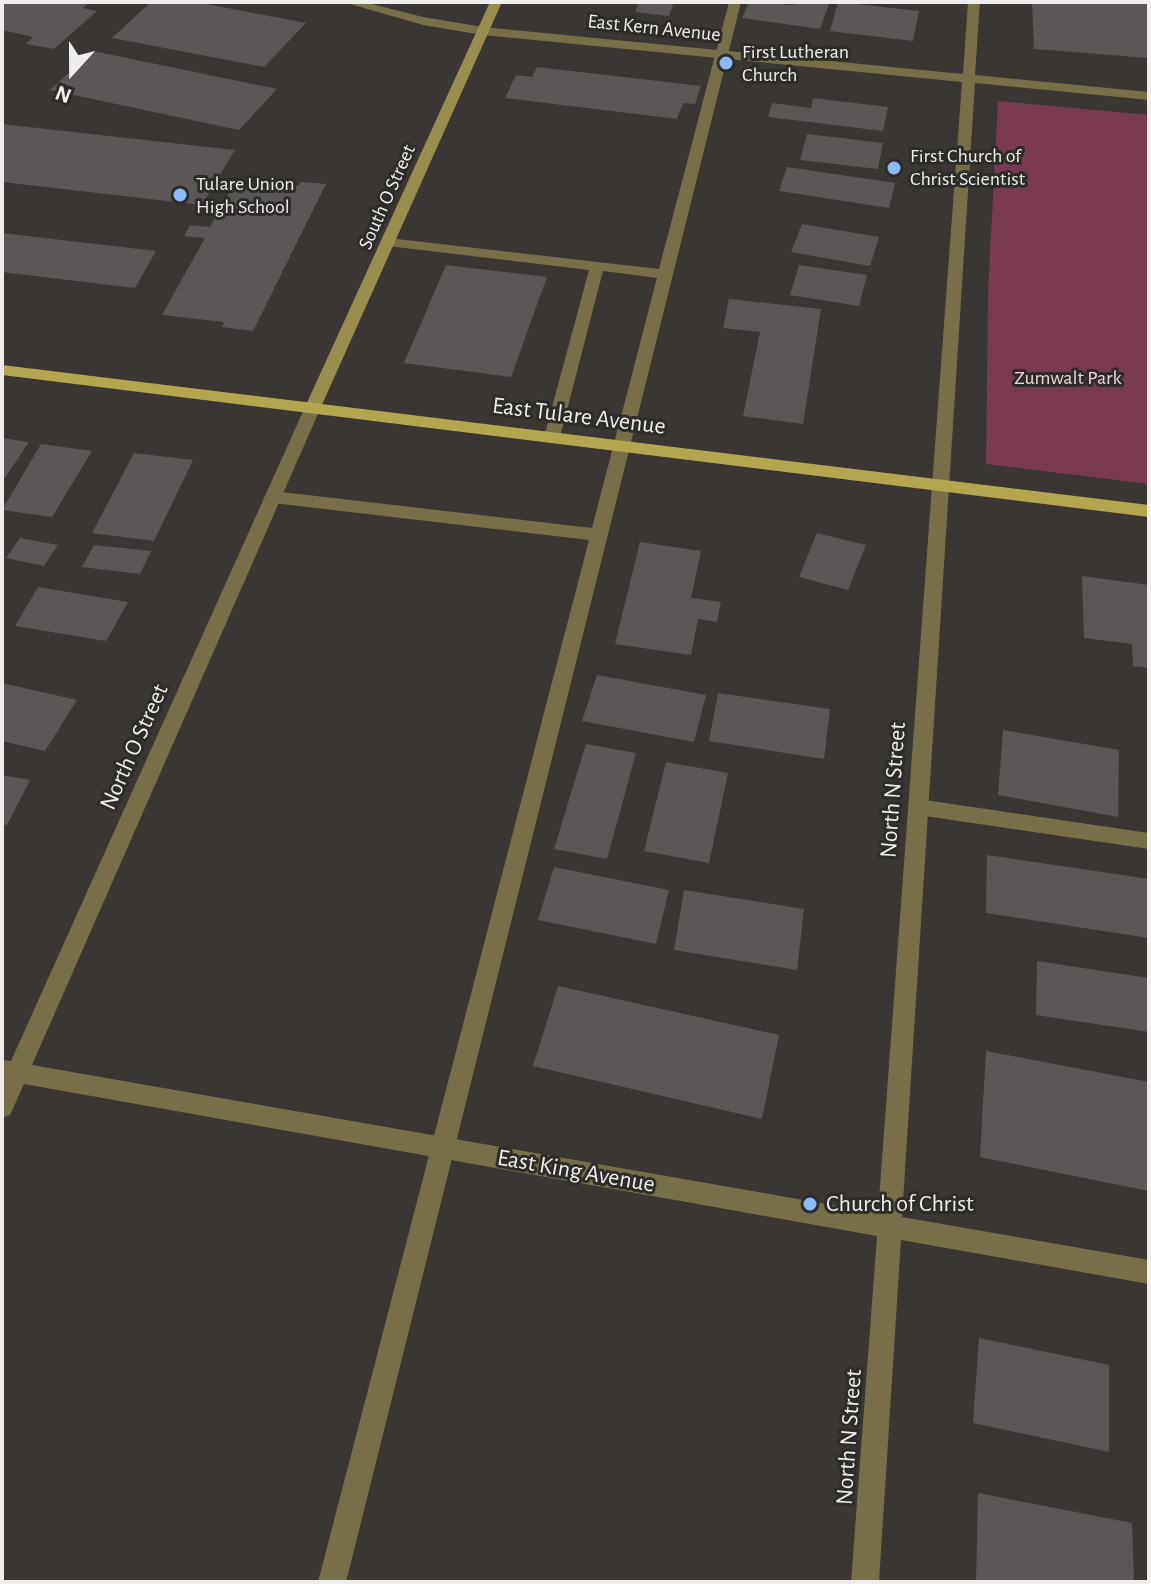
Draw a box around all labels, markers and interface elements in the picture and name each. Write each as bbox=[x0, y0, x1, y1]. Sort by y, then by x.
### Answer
street label: East Kern Avenue bbox=[586, 9, 722, 47]
north arrow bbox=[32, 32, 112, 112]
place label: First Lutheran Church bbox=[742, 40, 849, 87]
marker: First Lutheran Church bbox=[717, 54, 735, 72]
text: N bbox=[52, 81, 74, 107]
street label: South O Street bbox=[353, 141, 421, 253]
place label: First Church of Christ Scientist bbox=[910, 144, 1025, 191]
marker: First Church of Christ Scientist bbox=[885, 159, 903, 177]
place label: Tulare Union High School bbox=[196, 172, 295, 219]
marker: Tulare Union High School bbox=[171, 186, 189, 204]
park label: Zumwalt Park bbox=[1014, 366, 1122, 390]
street label: East Tulare Avenue bbox=[491, 391, 667, 441]
street label: North O Street bbox=[93, 679, 175, 815]
street label: North N Street bbox=[874, 721, 912, 859]
street label: East King Avenue bbox=[495, 1143, 657, 1199]
place label: Church of Christ bbox=[826, 1190, 974, 1218]
marker: Church of Christ bbox=[801, 1195, 819, 1213]
street label: North N Street bbox=[830, 1368, 868, 1506]

